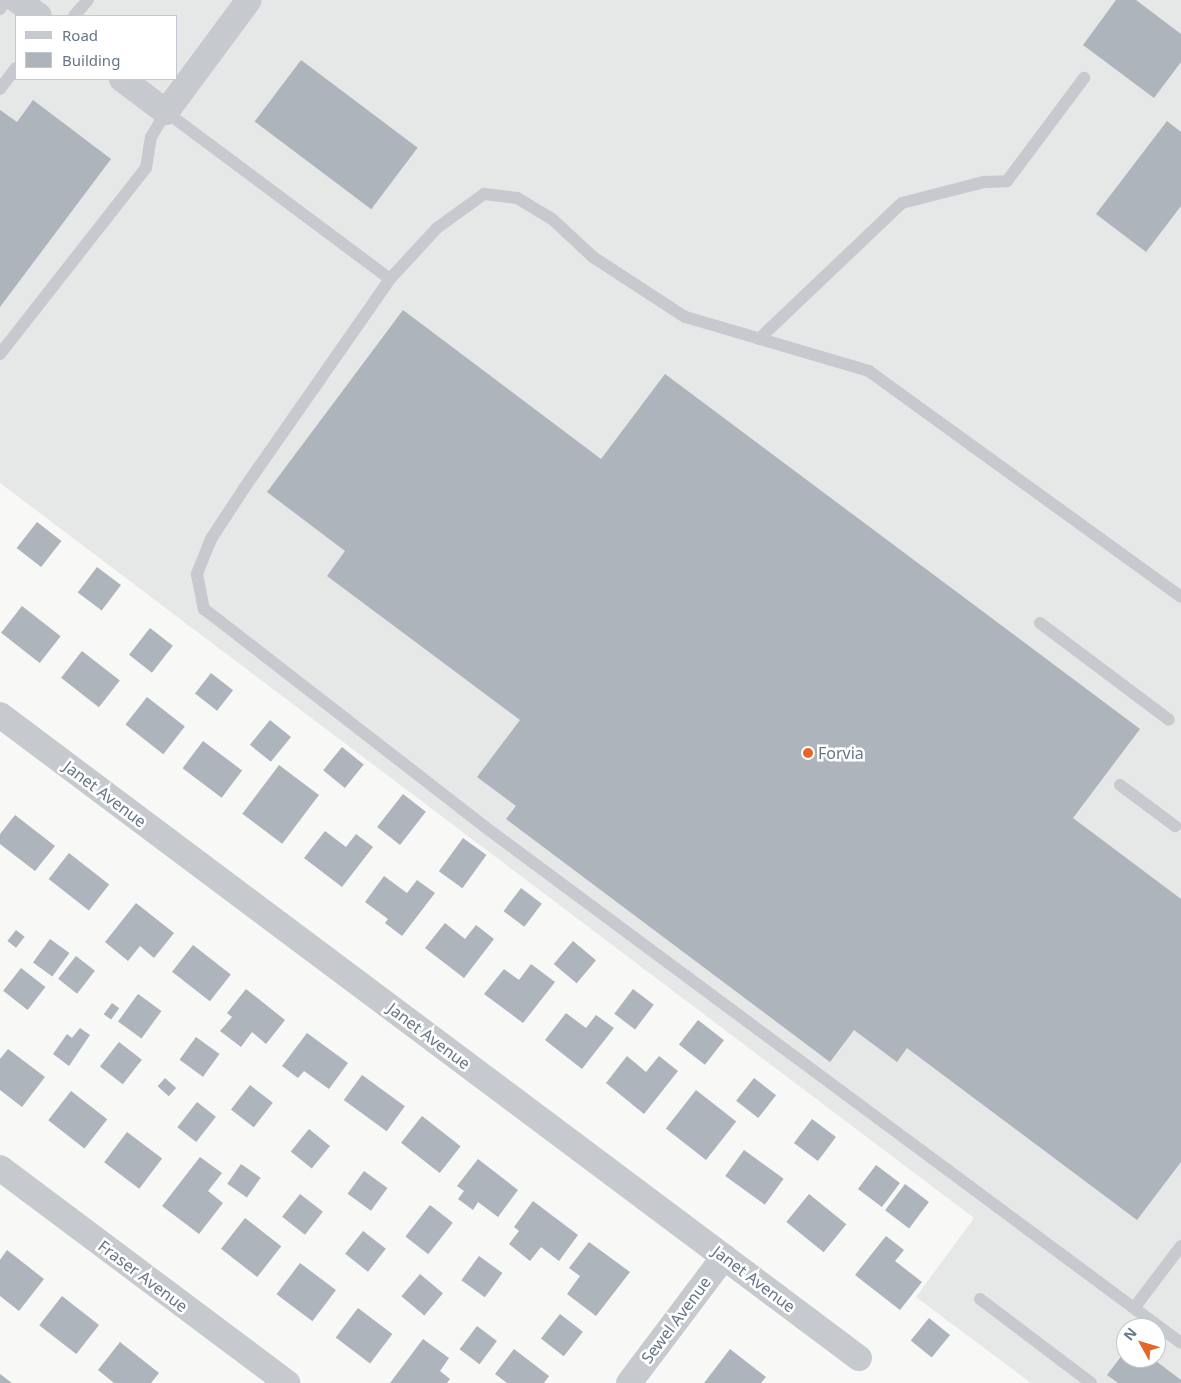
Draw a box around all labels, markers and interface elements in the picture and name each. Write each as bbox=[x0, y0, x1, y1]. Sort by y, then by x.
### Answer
legend bbox=[15, 15, 178, 80]
text: Road bbox=[62, 25, 98, 45]
text: Building bbox=[62, 50, 120, 70]
place label: Forvia bbox=[818, 743, 864, 763]
marker: Forvia bbox=[802, 747, 814, 759]
street label: Janet Avenue bbox=[60, 757, 150, 831]
street label: Janet Avenue bbox=[384, 999, 474, 1073]
street label: Fraser Avenue bbox=[94, 1236, 192, 1316]
street label: Janet Avenue bbox=[709, 1242, 799, 1316]
street label: Sewel Avenue bbox=[637, 1273, 715, 1367]
north arrow bbox=[1116, 1318, 1166, 1368]
text: N bbox=[1119, 1323, 1141, 1344]

